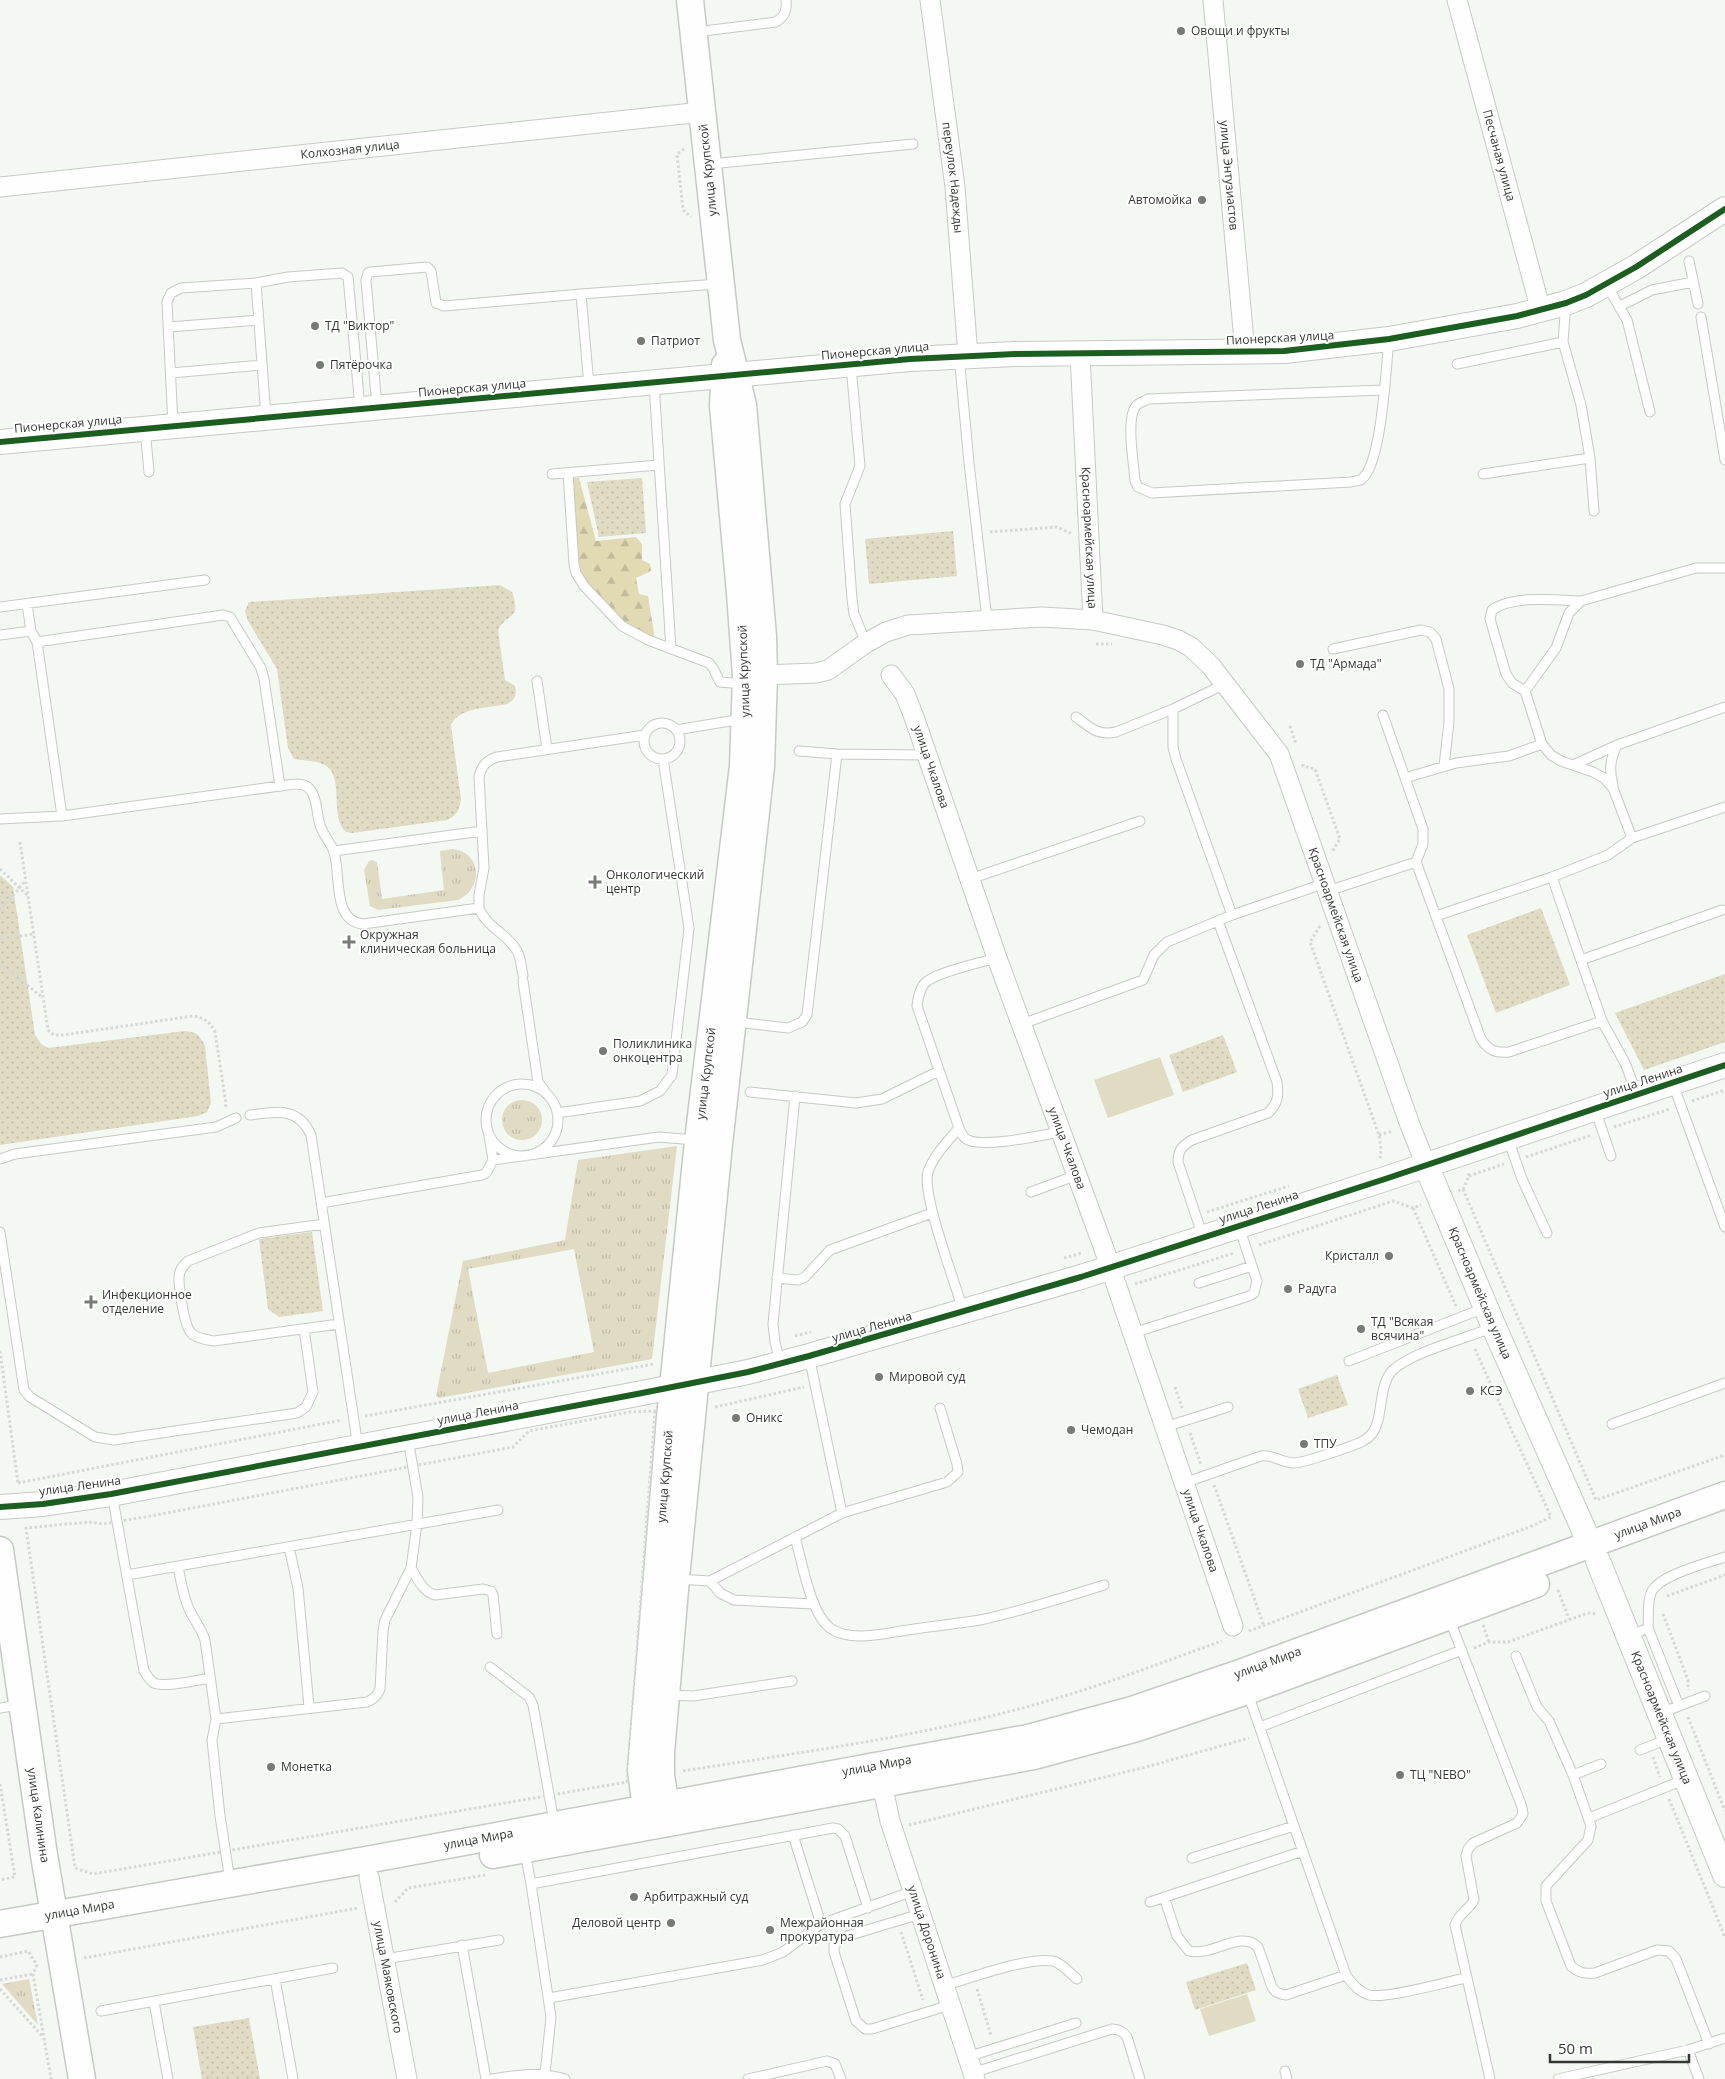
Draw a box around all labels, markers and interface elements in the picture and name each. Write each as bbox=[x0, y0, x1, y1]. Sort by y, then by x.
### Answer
place label: Овощи и фрукты bbox=[1191, 22, 1290, 39]
marker: Овощи и фрукты bbox=[1175, 25, 1187, 37]
street label: Песчаная улица bbox=[1479, 108, 1520, 203]
street label: улица Энтузиастов bbox=[1216, 120, 1243, 231]
street label: переулок Надежды bbox=[938, 121, 968, 234]
street label: улица Крупской bbox=[694, 123, 721, 217]
street label: Колхозная улица bbox=[300, 135, 400, 163]
place label: Автомойка bbox=[1128, 191, 1192, 208]
marker: Автомойка bbox=[1196, 194, 1208, 206]
place label: ТД "Виктор" bbox=[325, 317, 394, 334]
marker: ТД "Виктор" bbox=[309, 320, 321, 332]
street label: Пионерская улица bbox=[1225, 326, 1335, 349]
place label: Патриот bbox=[651, 332, 700, 349]
marker: Патриот bbox=[635, 335, 647, 347]
street label: Пионерская улица bbox=[820, 337, 930, 364]
place label: Пятёрочка bbox=[330, 356, 392, 373]
marker: Пятёрочка bbox=[314, 359, 326, 371]
street label: Пионерская улица bbox=[417, 374, 527, 401]
street label: Пионерская улица bbox=[13, 410, 123, 437]
street label: Красноармейская улица bbox=[1078, 466, 1101, 609]
street label: улица Крупской bbox=[733, 624, 754, 718]
place label: ТД "Армада" bbox=[1310, 655, 1381, 672]
marker: ТД "Армада" bbox=[1294, 658, 1306, 670]
street label: улица Чкалова bbox=[909, 723, 954, 810]
street label: Красноармейская улица bbox=[1305, 845, 1368, 985]
place label: Онкологический центр bbox=[606, 866, 704, 897]
marker: Онкологический центр bbox=[588, 875, 602, 889]
place label: Окружная клиническая больница bbox=[360, 926, 496, 957]
marker: Окружная клиническая больница bbox=[342, 935, 356, 949]
street label: улица Крупской bbox=[692, 1026, 720, 1121]
place label: Поликлиника онкоцентра bbox=[613, 1035, 692, 1066]
marker: Поликлиника онкоцентра bbox=[597, 1045, 609, 1057]
street label: улица Ленина bbox=[1601, 1060, 1685, 1101]
street label: улица Чкалова bbox=[1045, 1105, 1090, 1192]
street label: улица Ленина bbox=[1217, 1186, 1301, 1227]
street label: Красноармейская улица bbox=[1445, 1224, 1516, 1362]
place label: Кристалл bbox=[1325, 1247, 1379, 1264]
marker: Кристалл bbox=[1383, 1250, 1395, 1262]
place label: Радуга bbox=[1298, 1280, 1337, 1297]
marker: Радуга bbox=[1282, 1283, 1294, 1295]
place label: Инфекционное отделение bbox=[102, 1286, 192, 1317]
marker: Инфекционное отделение bbox=[84, 1295, 98, 1309]
street label: улица Ленина bbox=[830, 1307, 914, 1346]
place label: ТД "Всякая всячина" bbox=[1371, 1313, 1433, 1344]
marker: ТД "Всякая всячина" bbox=[1355, 1323, 1367, 1335]
place label: Мировой суд bbox=[889, 1368, 966, 1385]
marker: Мировой суд bbox=[873, 1371, 885, 1383]
place label: КСЭ bbox=[1480, 1382, 1502, 1399]
marker: КСЭ bbox=[1464, 1385, 1476, 1397]
street label: улица Ленина bbox=[436, 1396, 520, 1429]
place label: Оникс bbox=[746, 1409, 783, 1426]
marker: Оникс bbox=[730, 1412, 742, 1424]
place label: Чемодан bbox=[1081, 1421, 1133, 1438]
marker: Чемодан bbox=[1065, 1424, 1077, 1436]
street label: улица Крупской bbox=[652, 1429, 677, 1523]
place label: ТПУ bbox=[1314, 1435, 1337, 1452]
marker: ТПУ bbox=[1298, 1438, 1310, 1450]
street label: улица Ленина bbox=[38, 1471, 122, 1500]
street label: улица Чкалова bbox=[1179, 1487, 1223, 1574]
street label: улица Мира bbox=[1612, 1503, 1684, 1543]
street label: улица Мира bbox=[1232, 1642, 1303, 1682]
street label: Красноармейская улица bbox=[1627, 1648, 1696, 1787]
street label: улица Мира bbox=[841, 1751, 913, 1780]
place label: Монетка bbox=[281, 1758, 332, 1775]
marker: Монетка bbox=[265, 1761, 277, 1773]
place label: ТЦ "NEBO" bbox=[1410, 1766, 1471, 1783]
street label: улица Калинина bbox=[24, 1767, 54, 1864]
marker: ТЦ "NEBO" bbox=[1394, 1769, 1406, 1781]
street label: улица Мира bbox=[442, 1824, 515, 1853]
street label: улица Доронина bbox=[904, 1883, 950, 1981]
place label: Арбитражный суд bbox=[644, 1888, 748, 1905]
marker: Арбитражный суд bbox=[628, 1891, 640, 1903]
street label: улица Мира bbox=[44, 1895, 116, 1924]
place label: Деловой центр bbox=[572, 1914, 661, 1931]
place label: Межрайонная прокуратура bbox=[780, 1914, 864, 1945]
marker: Деловой центр bbox=[665, 1917, 677, 1929]
street label: улица Маяковского bbox=[369, 1920, 407, 2035]
marker: Межрайонная прокуратура bbox=[764, 1924, 776, 1936]
scale bar bbox=[1550, 2032, 1689, 2064]
text: 50 m bbox=[1558, 2038, 1593, 2058]

